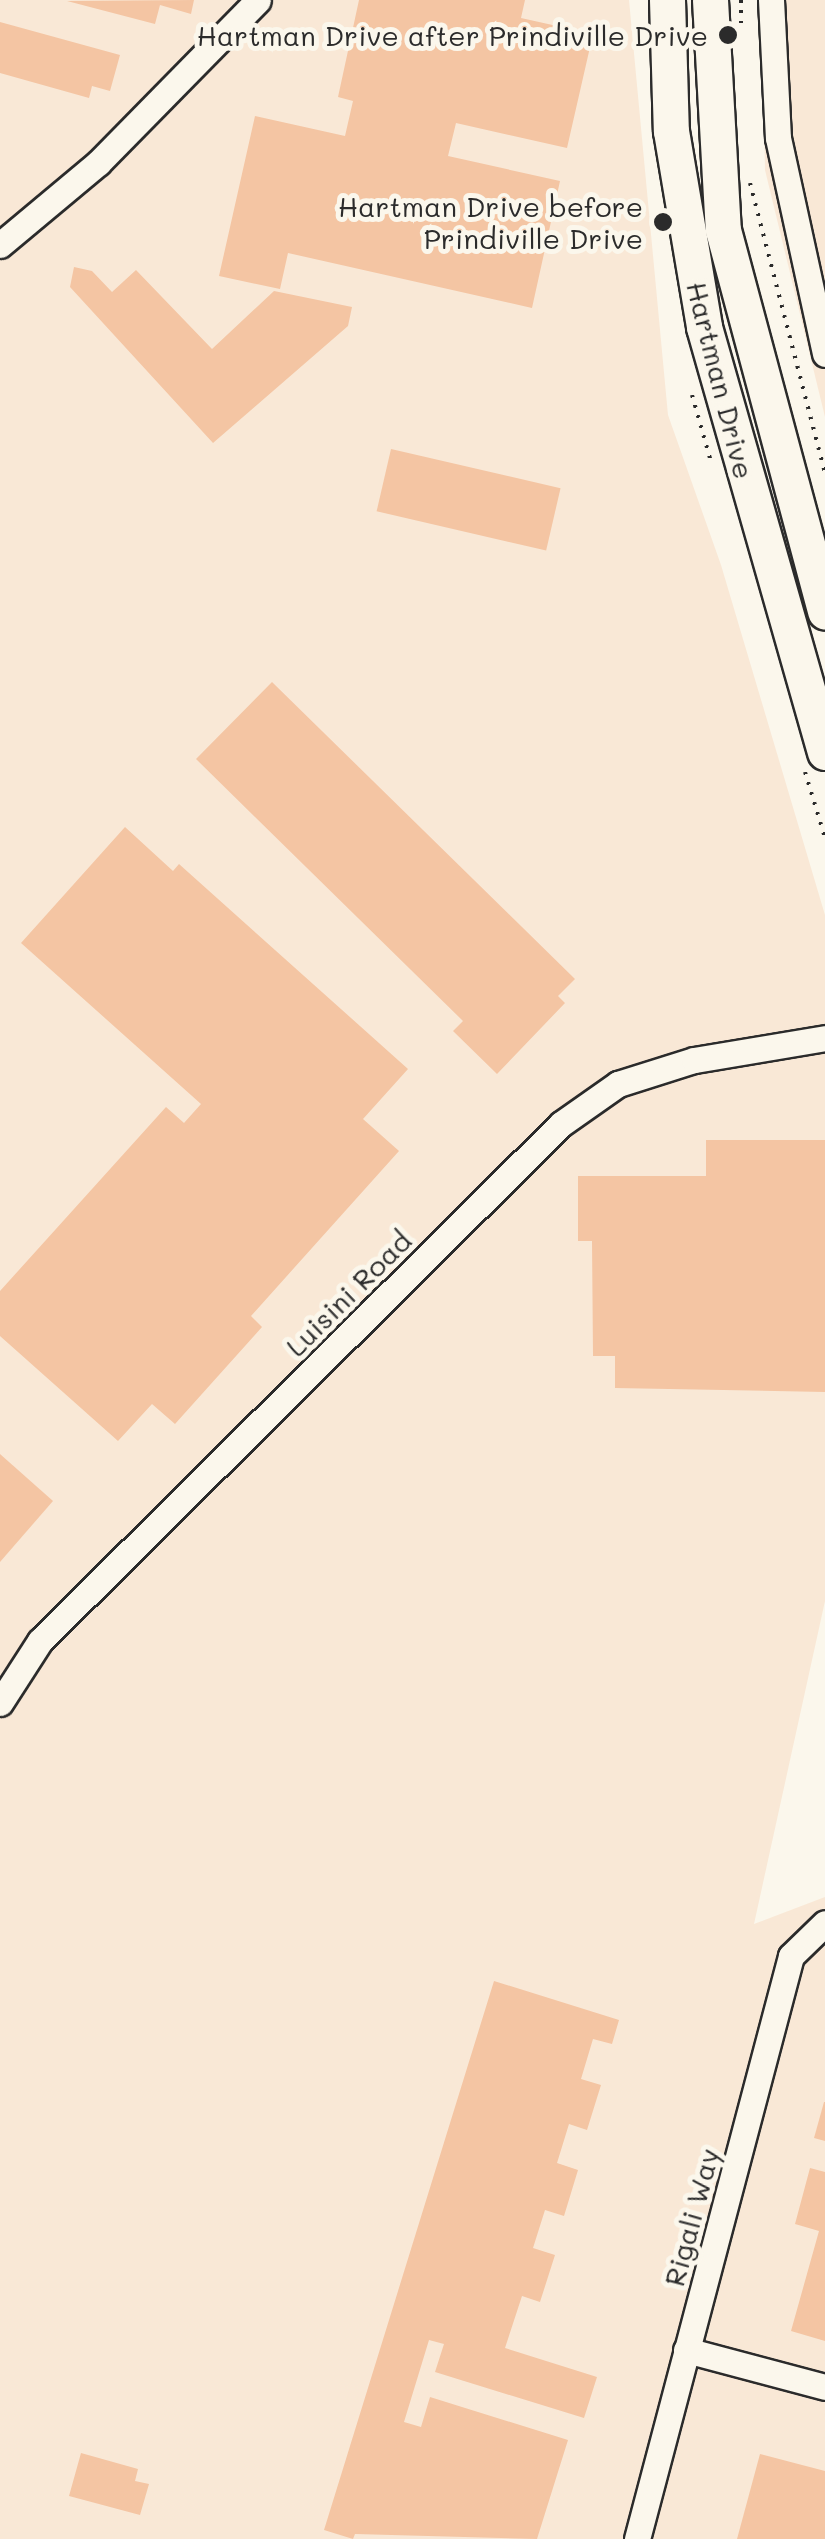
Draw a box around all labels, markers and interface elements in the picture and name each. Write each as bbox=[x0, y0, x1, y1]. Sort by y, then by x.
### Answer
place label: Hartman Drive after Prindiville Drive bbox=[197, 18, 708, 52]
marker: Hartman Drive after Prindiville Drive bbox=[717, 24, 739, 46]
place label: Hartman Drive before Prindiville Drive bbox=[338, 189, 643, 255]
marker: Hartman Drive before Prindiville Drive bbox=[652, 211, 674, 233]
street label: Hartman Drive bbox=[680, 278, 762, 482]
street label: Luisini Road bbox=[278, 1223, 418, 1363]
street label: Rigali Way bbox=[656, 2144, 726, 2290]

